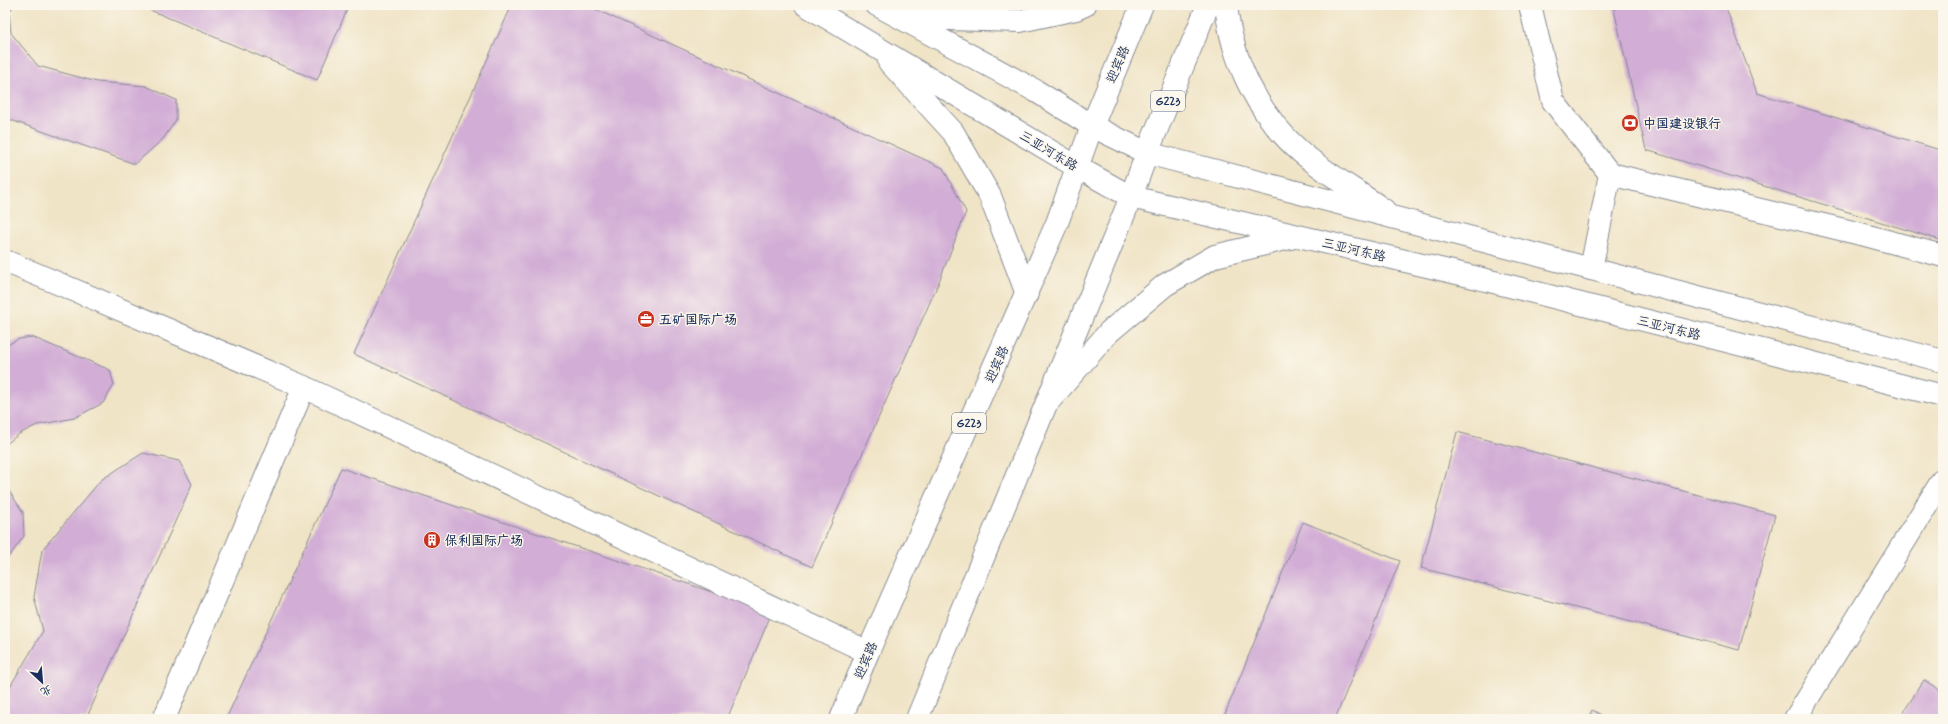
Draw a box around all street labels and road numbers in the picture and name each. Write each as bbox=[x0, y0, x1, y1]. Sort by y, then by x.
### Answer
street label: 迎宾路 bbox=[1103, 43, 1134, 86]
road number: G223 bbox=[1151, 91, 1185, 111]
street label: 三亚河东路 bbox=[1016, 127, 1080, 175]
street label: 三亚河东路 bbox=[1320, 235, 1387, 266]
street label: 三亚河东路 bbox=[1635, 312, 1702, 345]
street label: 迎宾路 bbox=[982, 343, 1013, 386]
road number: G223 bbox=[952, 413, 986, 433]
street label: 迎宾路 bbox=[851, 639, 882, 682]

